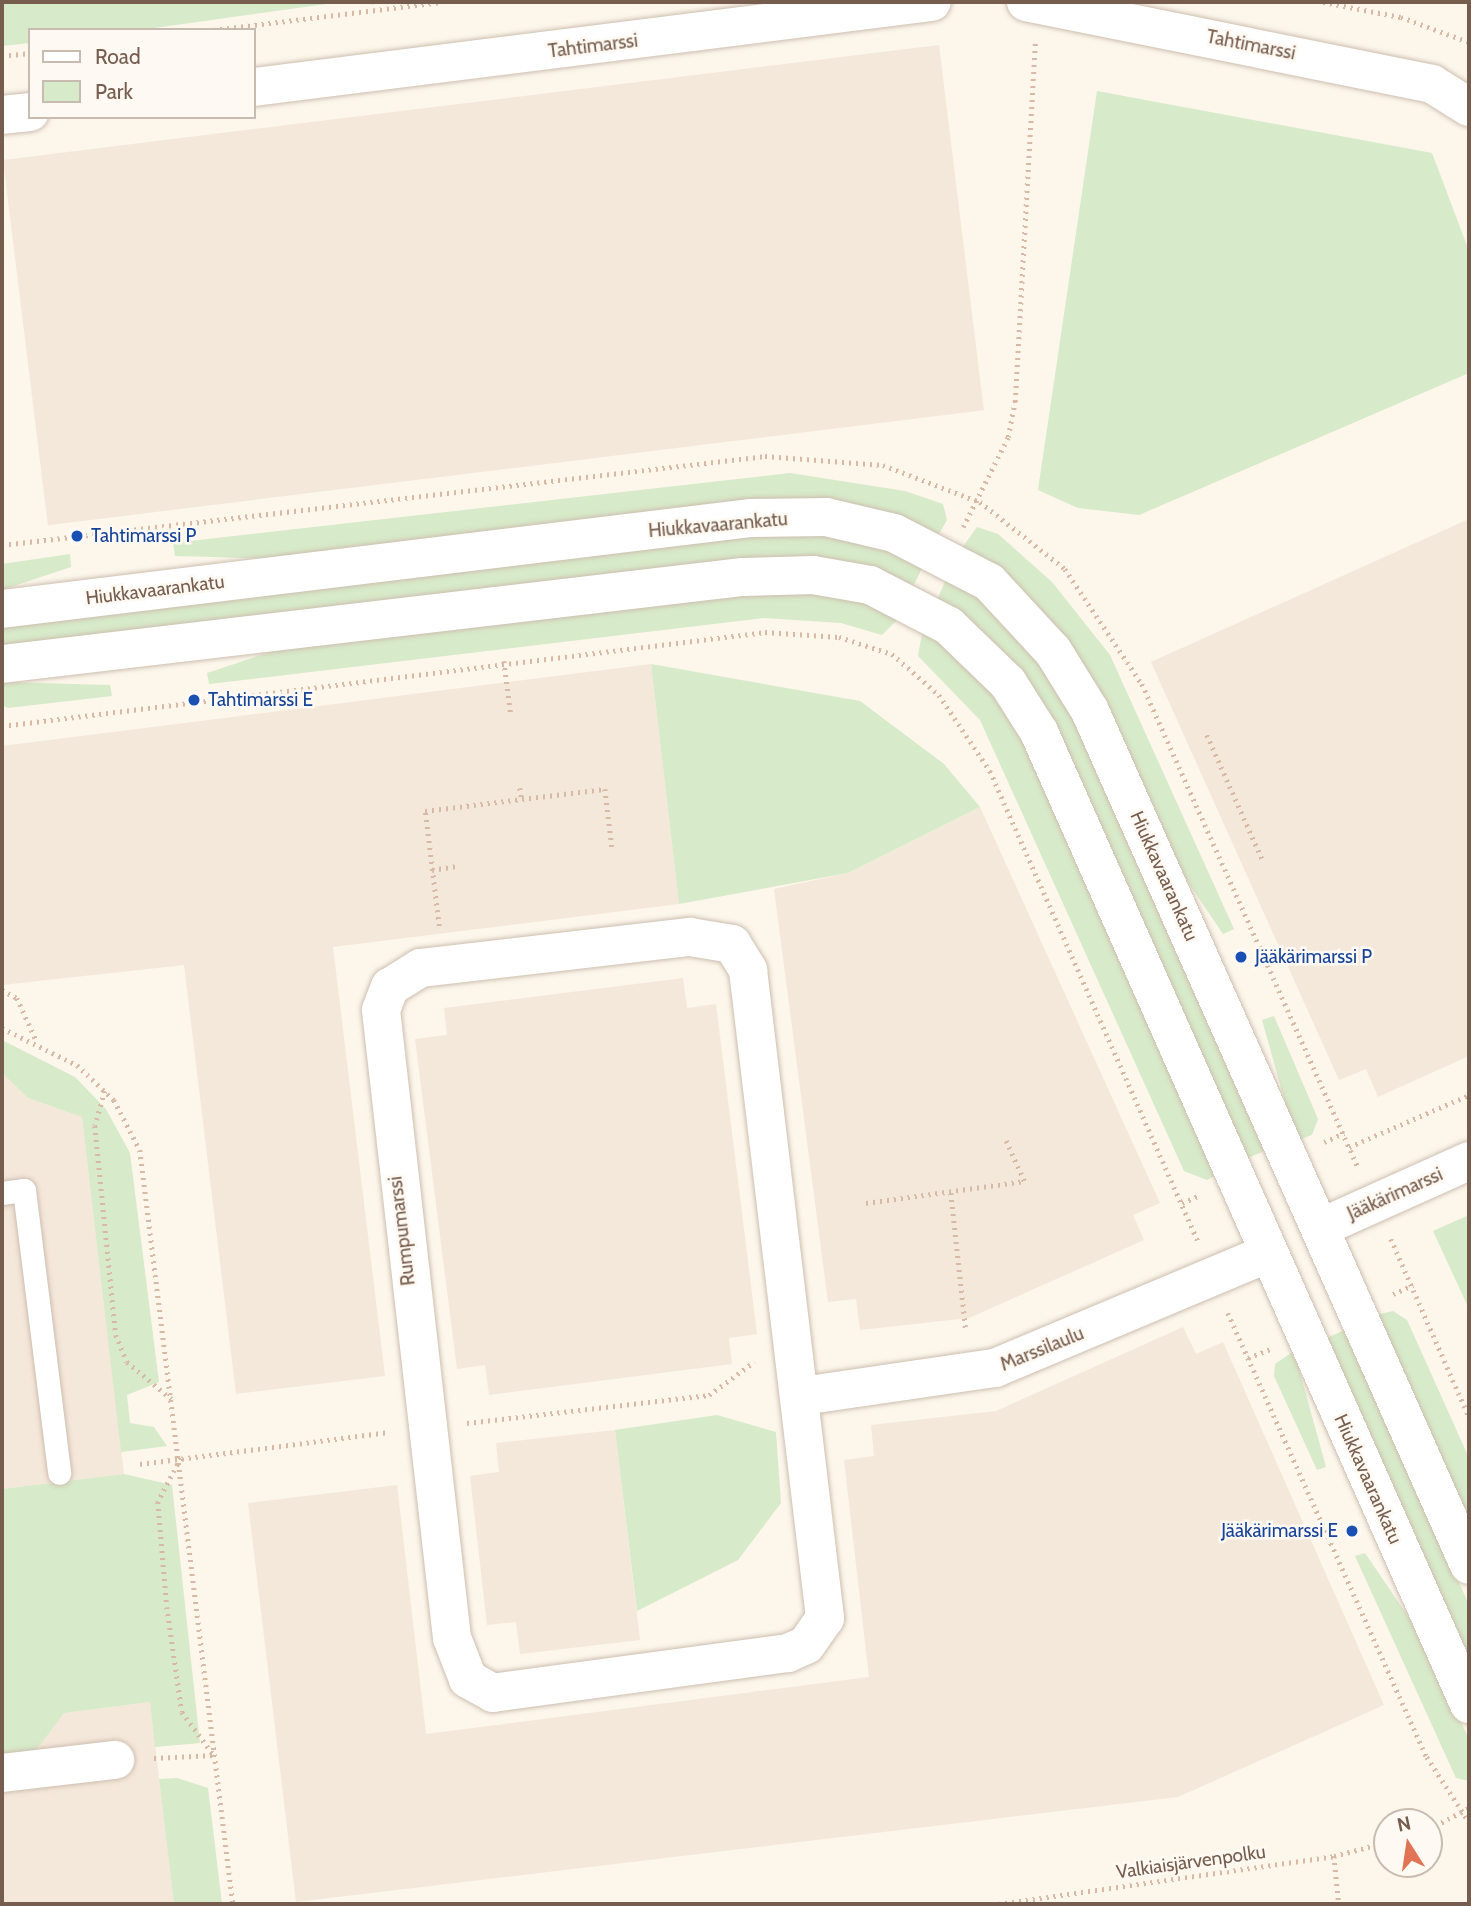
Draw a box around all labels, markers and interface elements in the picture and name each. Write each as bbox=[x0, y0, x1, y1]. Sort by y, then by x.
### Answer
street label: Tahtimarssi bbox=[1205, 25, 1297, 65]
legend bbox=[28, 28, 256, 119]
street label: Tahtimarssi bbox=[547, 29, 639, 63]
text: Road bbox=[95, 44, 141, 69]
text: Park bbox=[95, 79, 133, 104]
street label: Hiukkavaarankatu bbox=[647, 508, 789, 542]
place label: Tahtimarssi P bbox=[91, 525, 196, 547]
marker: Tahtimarssi P bbox=[69, 528, 85, 544]
street label: Hiukkavaarankatu bbox=[84, 570, 226, 610]
place label: Tahtimarssi E bbox=[208, 689, 313, 711]
marker: Tahtimarssi E bbox=[186, 692, 202, 708]
street label: Hiukkavaarankatu bbox=[1125, 808, 1203, 944]
place label: Jääkärimarssi P bbox=[1255, 946, 1372, 968]
marker: Jääkärimarssi P bbox=[1233, 949, 1249, 965]
street label: Jääkärimarssi bbox=[1344, 1163, 1446, 1225]
street label: Rumpumarssi bbox=[384, 1175, 420, 1287]
street label: Marssilaulu bbox=[997, 1322, 1087, 1376]
street label: Hiukkavaarankatu bbox=[1329, 1411, 1407, 1547]
place label: Jääkärimarssi E bbox=[1221, 1520, 1338, 1542]
marker: Jääkärimarssi E bbox=[1344, 1523, 1360, 1539]
north arrow bbox=[1373, 1808, 1443, 1878]
text: N bbox=[1395, 1811, 1413, 1837]
street label: Valkiaisjärvenpolku bbox=[1115, 1840, 1267, 1884]

